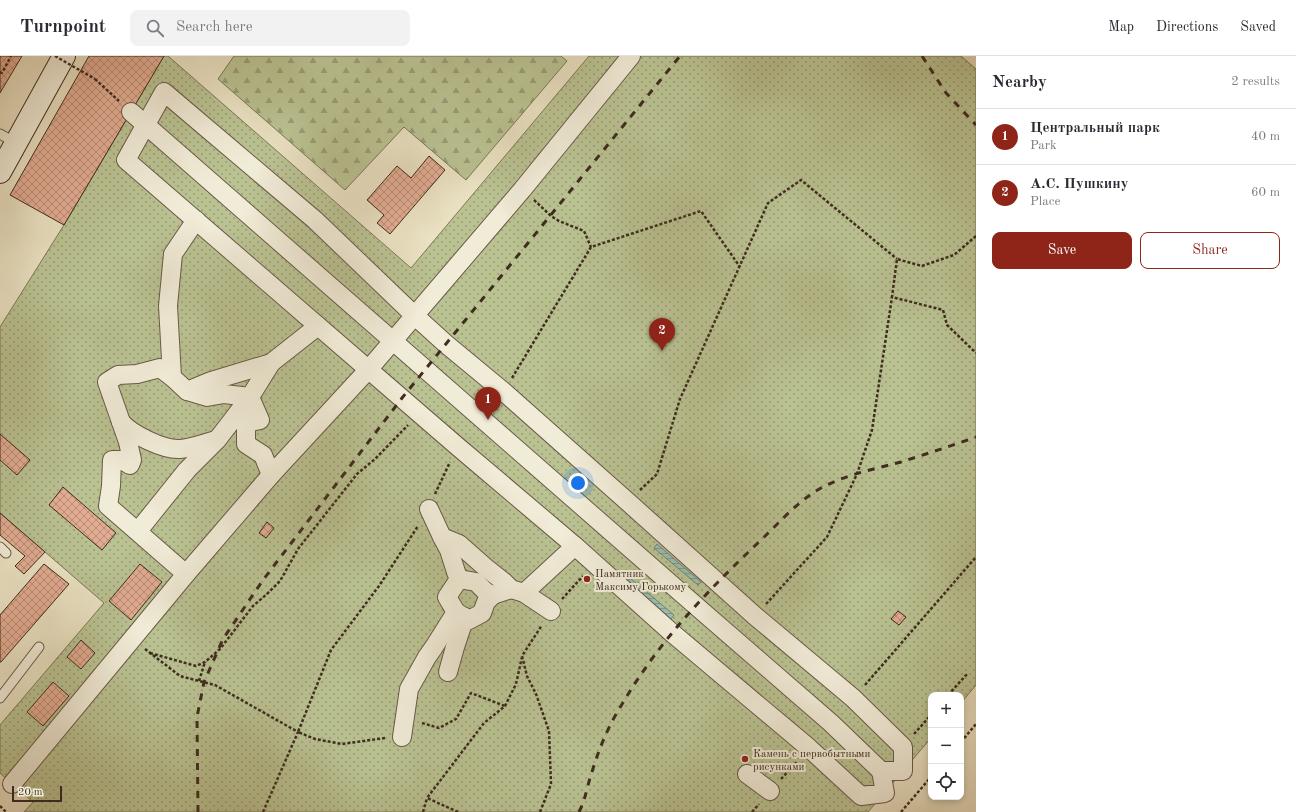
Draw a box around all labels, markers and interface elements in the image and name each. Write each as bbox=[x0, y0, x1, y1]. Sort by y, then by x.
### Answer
search box bbox=[130, 10, 410, 46]
icon: search bbox=[144, 17, 166, 39]
text: Turnpoint bbox=[20, 18, 106, 37]
text: Search here bbox=[176, 20, 253, 35]
text: Map bbox=[1108, 20, 1134, 34]
text: Directions bbox=[1156, 20, 1218, 34]
text: Saved bbox=[1240, 20, 1276, 34]
text: Nearby bbox=[992, 74, 1047, 91]
text: 2 results bbox=[1231, 75, 1280, 88]
text: Центральный парк bbox=[1030, 121, 1160, 136]
text: 1 bbox=[1001, 130, 1009, 143]
text: 40 m bbox=[1251, 130, 1280, 143]
text: Park bbox=[1030, 139, 1057, 152]
text: А.С. Пушкину bbox=[1030, 177, 1129, 192]
text: 2 bbox=[1001, 186, 1009, 199]
text: 60 m bbox=[1251, 186, 1280, 199]
text: Place bbox=[1030, 195, 1060, 208]
button: Save bbox=[992, 232, 1132, 269]
button: Share bbox=[1140, 232, 1280, 269]
pin: 2 bbox=[649, 318, 675, 351]
pin: 1 bbox=[475, 387, 501, 420]
your location bbox=[568, 473, 588, 493]
place label: Памятник Максиму Горькому bbox=[595, 569, 687, 593]
marker: Памятник Максиму Горькому bbox=[582, 574, 592, 584]
map controls bbox=[928, 692, 964, 800]
button: + bbox=[928, 692, 964, 728]
button: − bbox=[928, 728, 964, 764]
place label: Камень с первобытными рисунками bbox=[753, 749, 870, 773]
marker: Камень с первобытными рисунками bbox=[740, 754, 750, 764]
button: locate bbox=[928, 764, 964, 800]
scale bar bbox=[12, 784, 62, 803]
text: 20 m bbox=[18, 787, 43, 798]

